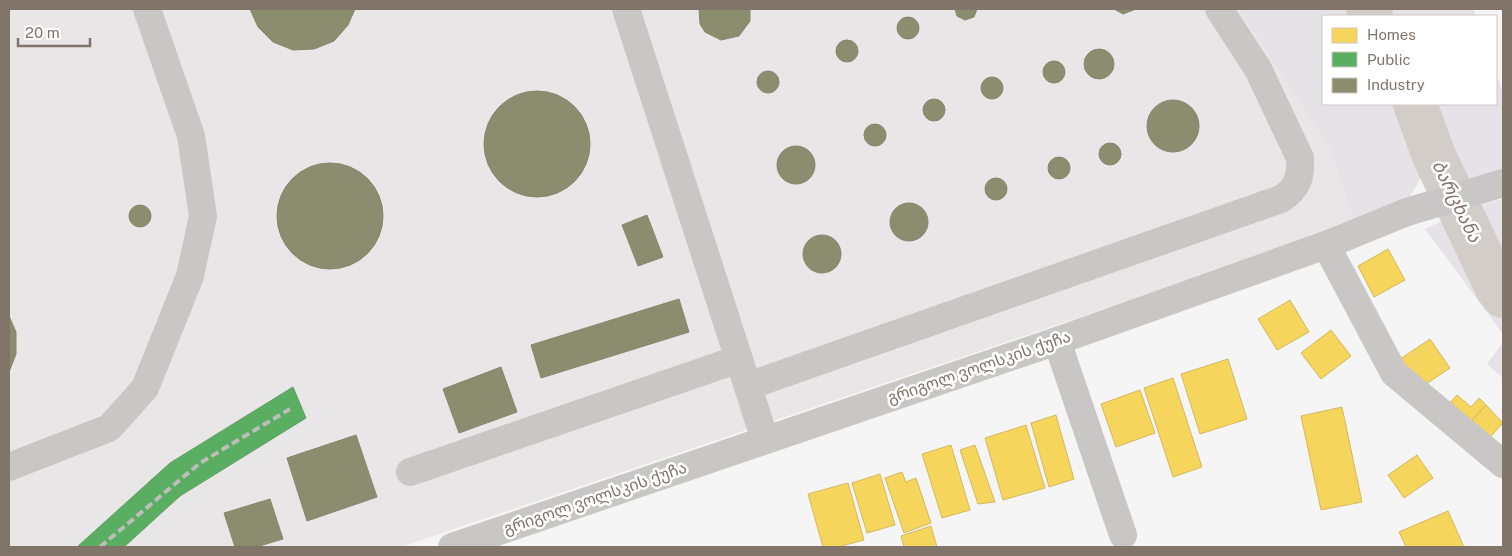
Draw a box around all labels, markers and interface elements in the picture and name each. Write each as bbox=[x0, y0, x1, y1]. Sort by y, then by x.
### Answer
scale bar bbox=[18, 15, 90, 47]
legend bbox=[1322, 15, 1497, 105]
text: 20 m bbox=[25, 24, 60, 41]
text: Homes bbox=[1367, 26, 1416, 43]
text: Public bbox=[1367, 51, 1411, 68]
text: Industry bbox=[1367, 76, 1425, 93]
water label: ბარცხანა bbox=[1427, 157, 1486, 246]
street label: გრიგოლ ვოლსკის ქუჩა bbox=[885, 327, 1074, 408]
street label: გრიგოლ ვოლსკის ქუჩა bbox=[501, 458, 690, 539]

